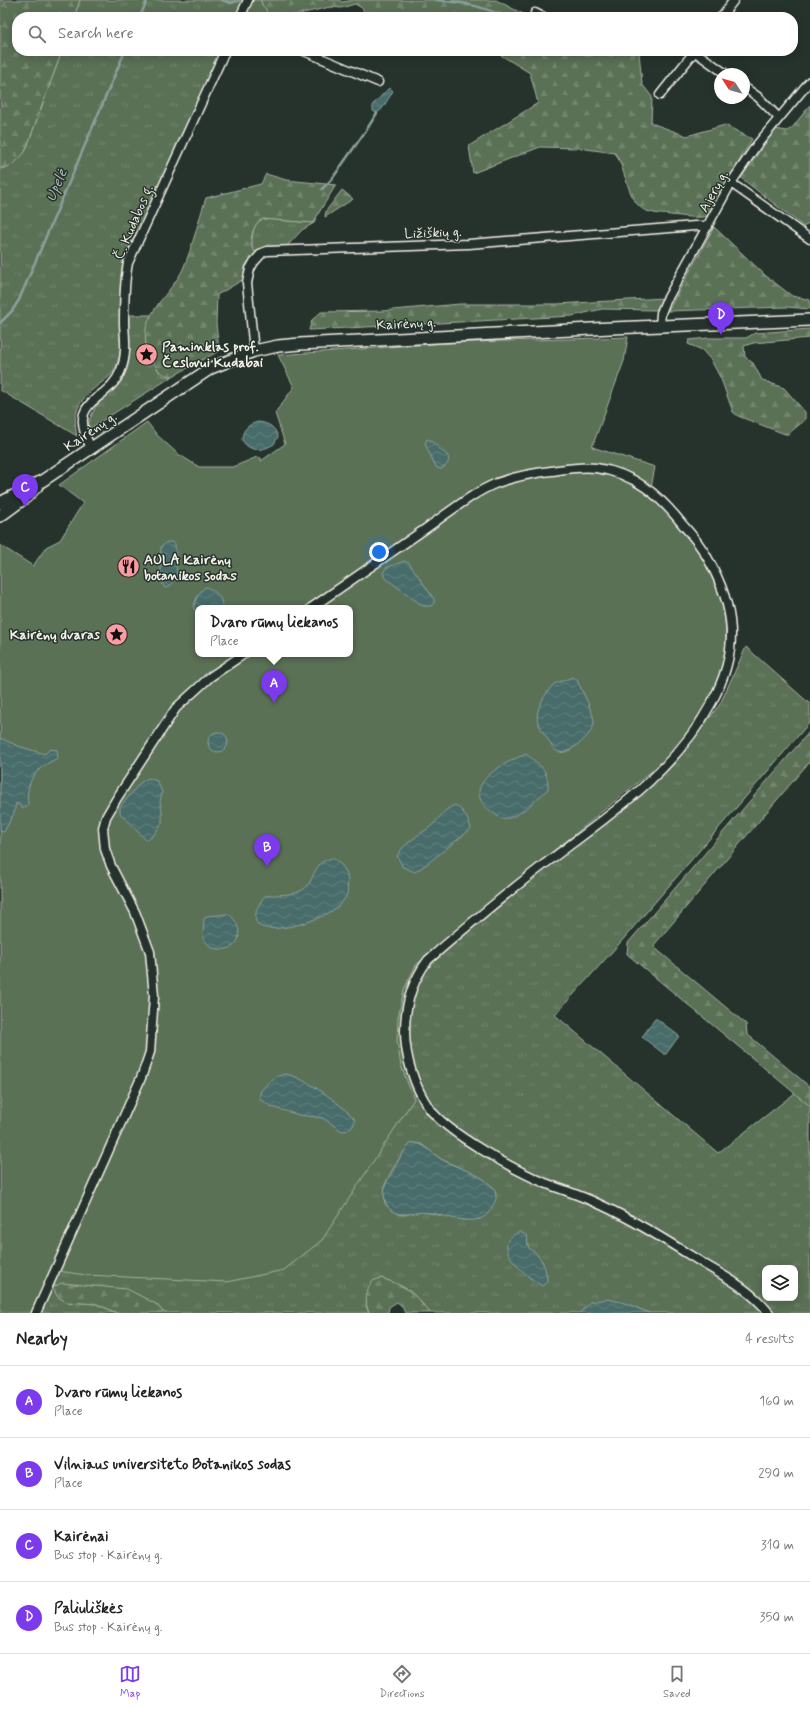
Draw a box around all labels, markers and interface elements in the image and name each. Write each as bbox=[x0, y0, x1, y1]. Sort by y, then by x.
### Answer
search box bbox=[12, 12, 798, 56]
icon: search bbox=[26, 23, 48, 45]
text: Search here bbox=[58, 24, 134, 44]
north arrow bbox=[714, 68, 750, 104]
water label: Upelė bbox=[41, 165, 73, 205]
street label: Ajerų g. bbox=[695, 167, 733, 216]
street label: Č. Kudabos g. bbox=[110, 182, 160, 263]
street label: Ližiškių g. bbox=[404, 223, 462, 243]
pin: D bbox=[708, 302, 734, 335]
street label: Kairėnų g. bbox=[376, 313, 436, 335]
place label: Paminklas prof. Česlovui Kudabai bbox=[162, 338, 263, 372]
place icon: Paminklas prof. Česlovui Kudabai bbox=[134, 341, 160, 367]
street label: Kairėnų g. bbox=[61, 408, 120, 456]
pin: C bbox=[12, 474, 38, 507]
your location bbox=[369, 542, 389, 562]
place label: AULA Kairėnų botanikos sodas bbox=[144, 551, 238, 585]
restaurant icon: AULA Kairėnų botanikos sodas bbox=[116, 554, 142, 580]
popup bbox=[195, 605, 353, 657]
text: Dvaro rūmų liekanos bbox=[210, 613, 338, 633]
place icon: Kairėnų dvaras bbox=[103, 621, 129, 647]
place label: Kairėnų dvaras bbox=[10, 626, 101, 644]
text: Place bbox=[210, 633, 239, 650]
pin: A bbox=[261, 670, 287, 703]
pin: B bbox=[254, 834, 280, 867]
map controls bbox=[762, 1265, 798, 1301]
button: layers bbox=[762, 1265, 798, 1301]
text: Nearby bbox=[16, 1328, 68, 1350]
text: 4 results bbox=[745, 1331, 794, 1348]
text: Dvaro rūmų liekanos bbox=[54, 1383, 182, 1403]
text: A bbox=[25, 1393, 33, 1410]
text: 160 m bbox=[759, 1393, 794, 1410]
text: Place bbox=[54, 1403, 83, 1420]
text: Vilniaus universiteto Botanikos sodas bbox=[54, 1455, 291, 1475]
text: B bbox=[25, 1465, 33, 1482]
text: 290 m bbox=[758, 1465, 794, 1482]
text: Place bbox=[54, 1475, 83, 1492]
text: Kairėnai bbox=[54, 1527, 108, 1547]
text: C bbox=[24, 1537, 34, 1554]
text: 310 m bbox=[761, 1537, 794, 1554]
text: Bus stop · Kairėnų g. bbox=[54, 1547, 163, 1564]
text: Paliuliškės bbox=[54, 1599, 123, 1619]
text: D bbox=[25, 1609, 33, 1626]
text: 350 m bbox=[760, 1609, 794, 1626]
text: Bus stop · Kairėnų g. bbox=[54, 1619, 163, 1636]
tab: Map bbox=[119, 1663, 141, 1701]
tab: Directions bbox=[379, 1663, 425, 1701]
tab: Saved bbox=[663, 1663, 691, 1701]

